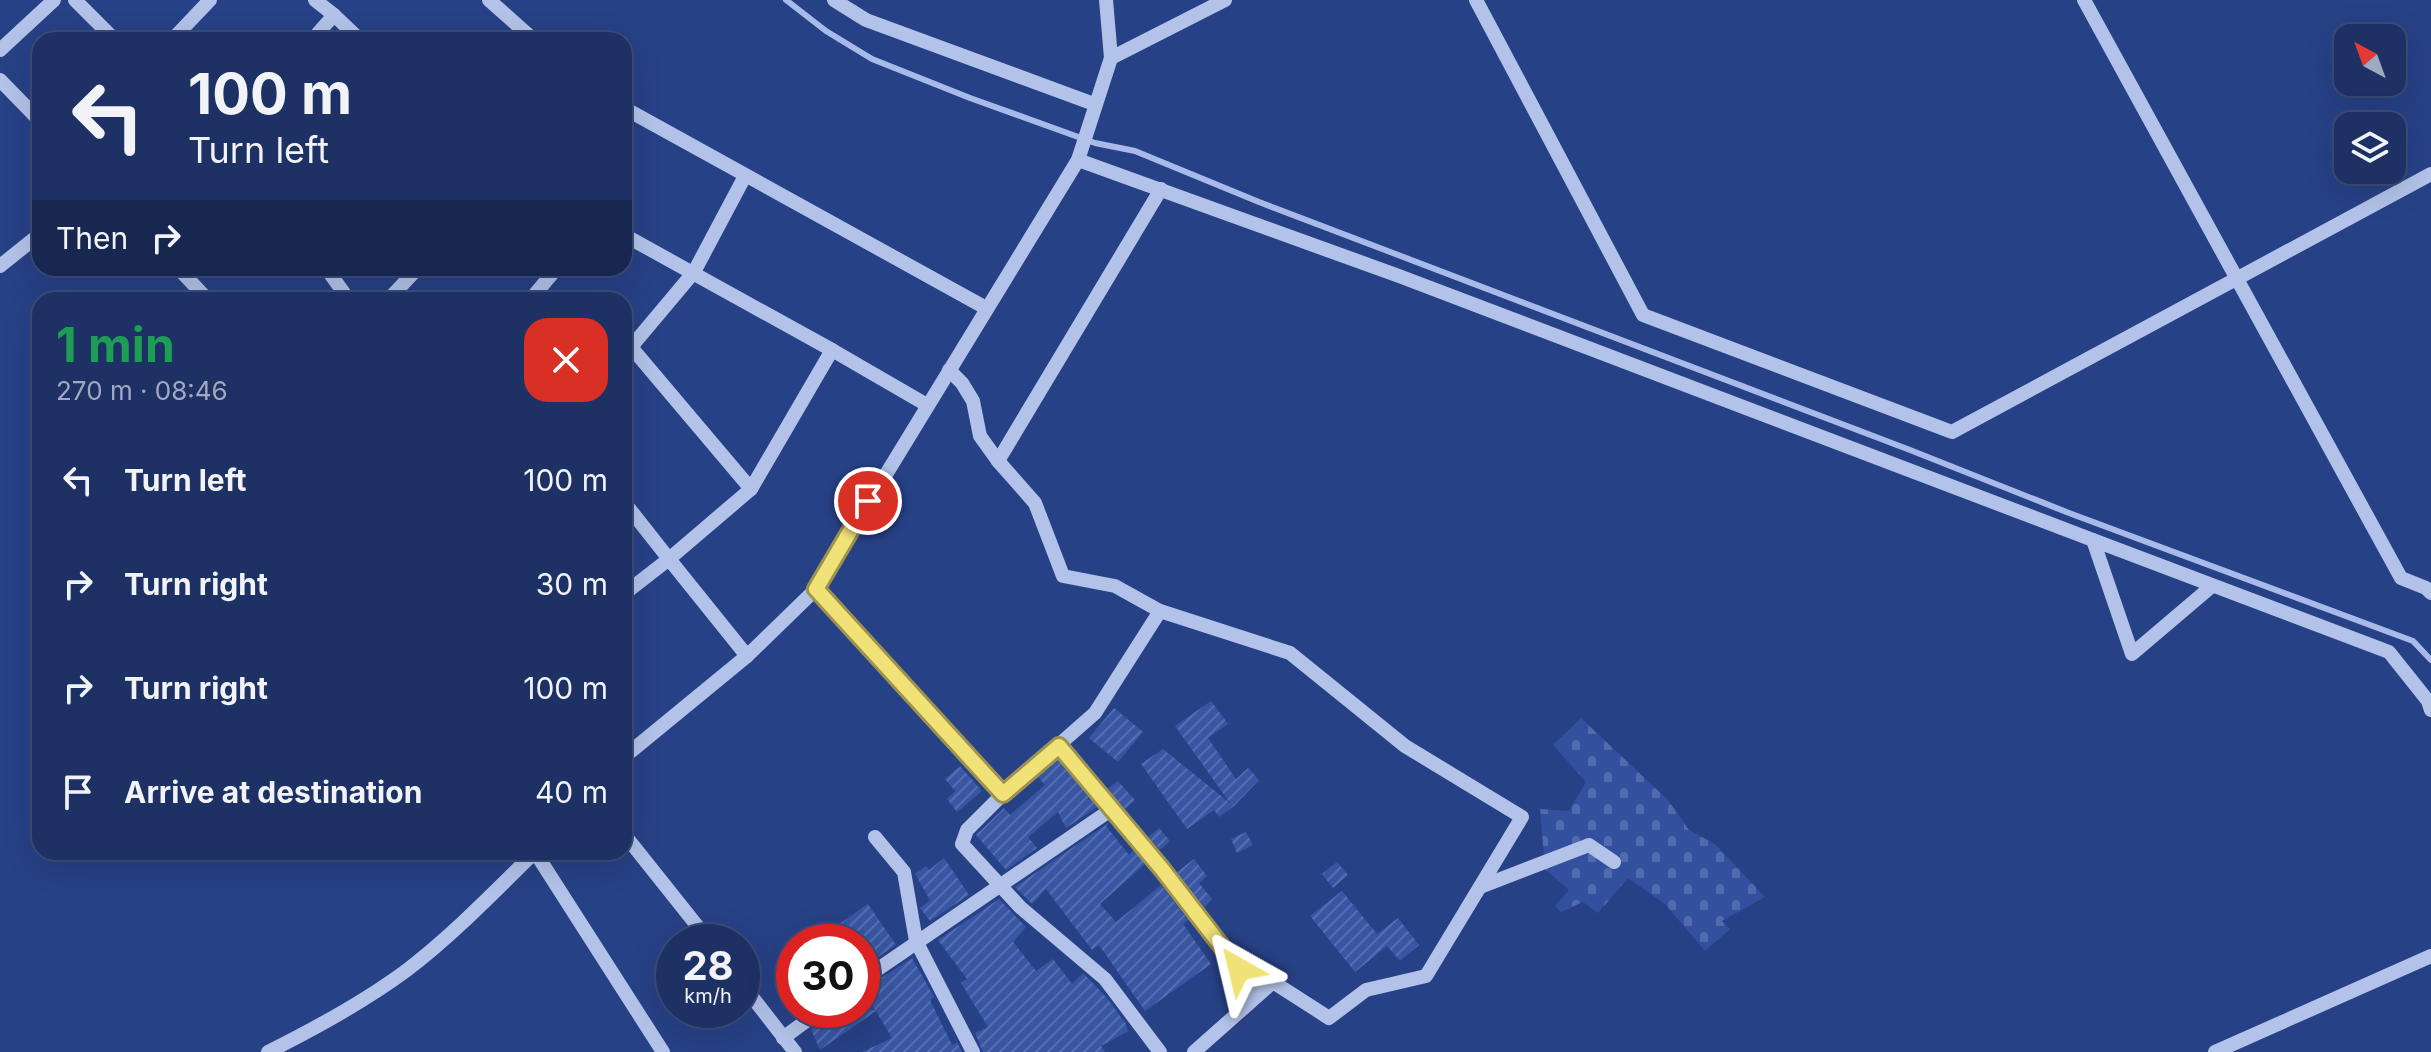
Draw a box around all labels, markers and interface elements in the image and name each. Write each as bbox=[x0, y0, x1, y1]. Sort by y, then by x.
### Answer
north arrow bbox=[2334, 24, 2406, 96]
map controls bbox=[2334, 24, 2406, 184]
text: 100 m bbox=[188, 60, 352, 128]
icon: left bbox=[56, 64, 160, 168]
button: layers bbox=[2334, 112, 2406, 184]
text: Turn left bbox=[188, 128, 329, 172]
icon: right bbox=[144, 216, 188, 260]
text: Then bbox=[56, 220, 128, 256]
text: 1 min bbox=[56, 315, 175, 374]
button: close bbox=[524, 318, 608, 402]
text: 270 m · 08:46 bbox=[56, 375, 228, 406]
icon: left bbox=[56, 458, 100, 502]
text: Turn left bbox=[124, 462, 246, 498]
text: 100 m bbox=[523, 462, 608, 498]
pin bbox=[834, 467, 902, 535]
icon: arrive bbox=[846, 479, 890, 523]
icon: right bbox=[56, 562, 100, 606]
text: Turn right bbox=[124, 566, 268, 602]
text: 30 m bbox=[536, 566, 608, 602]
icon: right bbox=[56, 666, 100, 710]
text: Turn right bbox=[124, 670, 268, 706]
text: 100 m bbox=[523, 670, 608, 706]
icon: arrive bbox=[56, 770, 100, 814]
text: Arrive at destination bbox=[124, 774, 422, 810]
text: 40 m bbox=[535, 774, 608, 810]
speed limit sign: 30 bbox=[776, 924, 880, 1028]
position arrow bbox=[1197, 927, 1281, 1011]
text: 28 bbox=[682, 941, 734, 990]
text: km/h bbox=[684, 984, 732, 1008]

